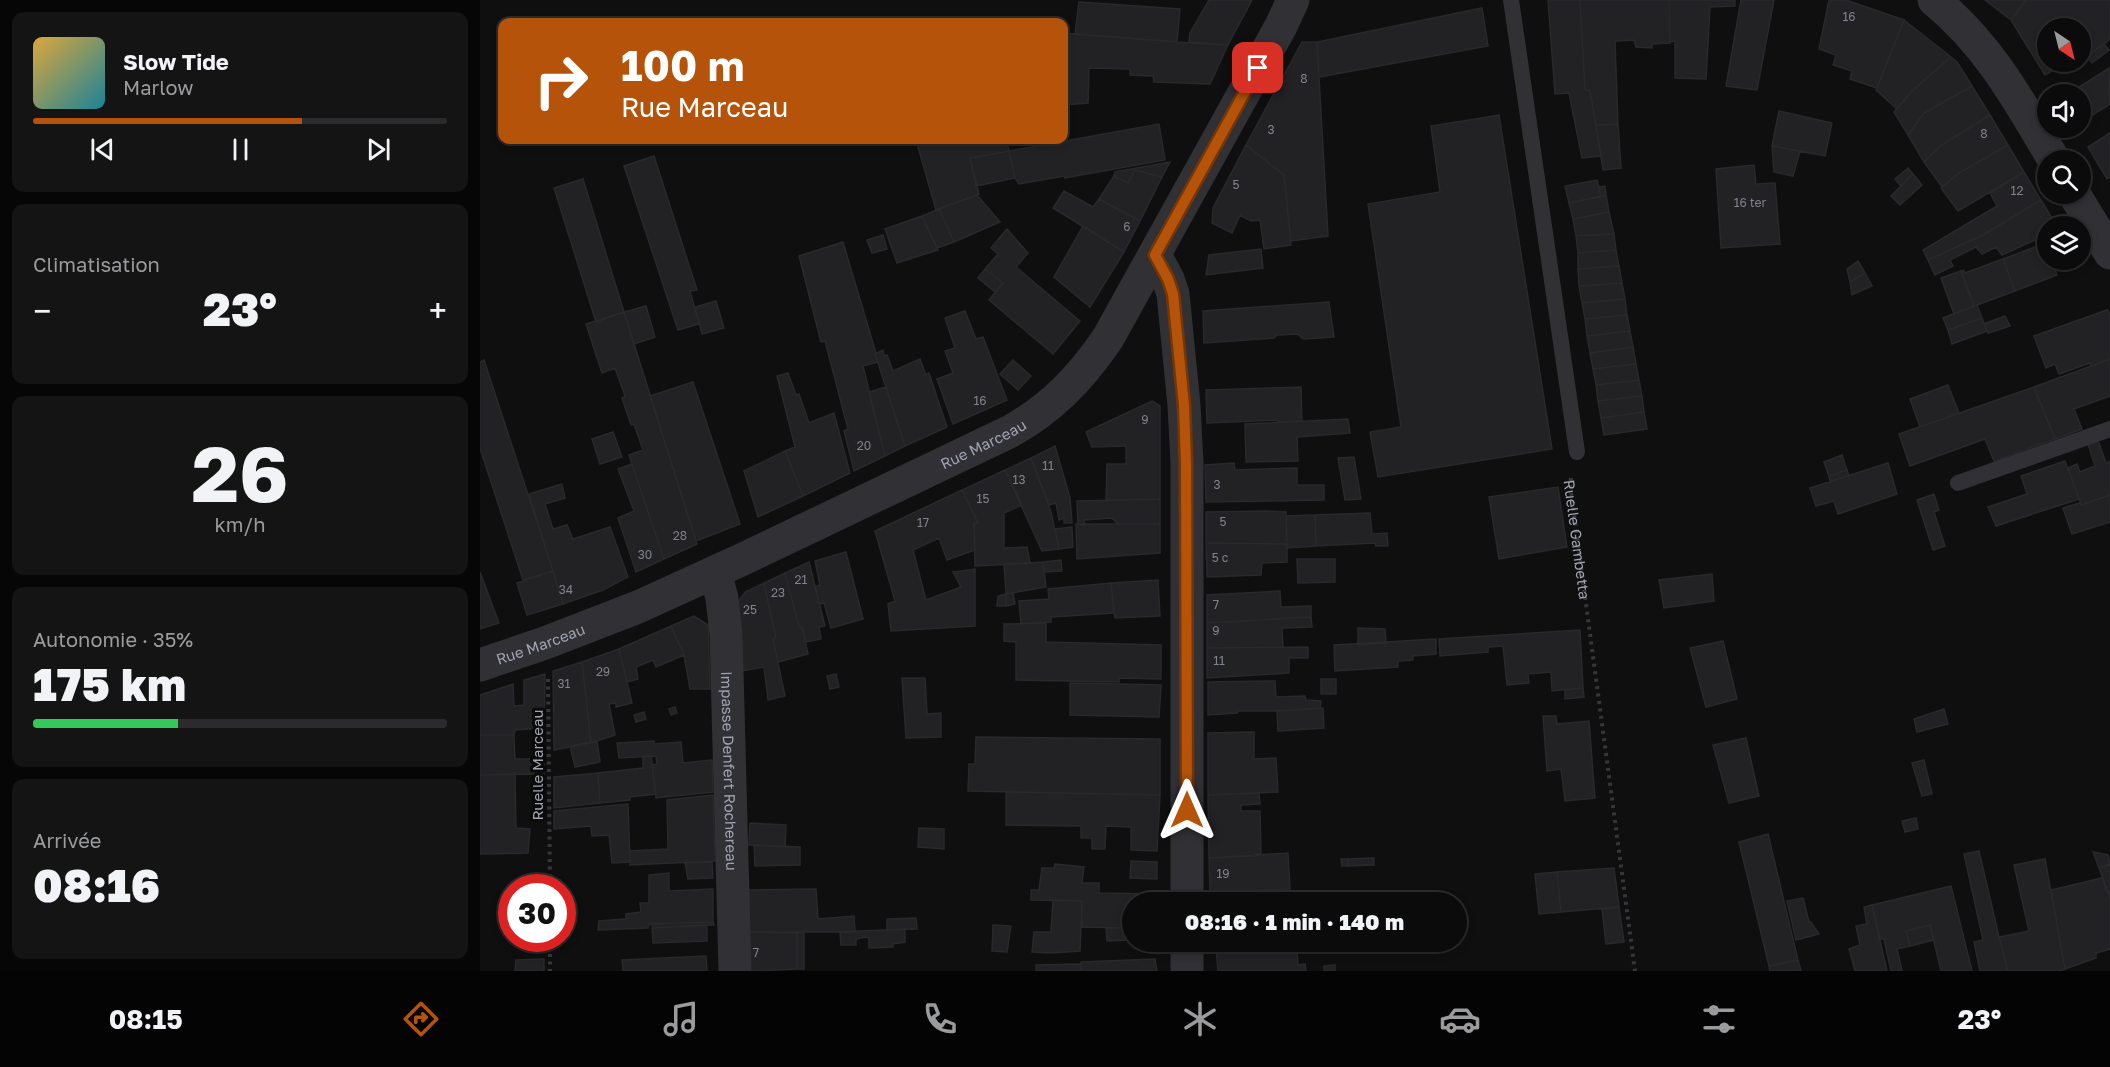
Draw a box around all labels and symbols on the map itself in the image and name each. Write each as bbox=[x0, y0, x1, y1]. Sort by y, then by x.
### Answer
house number: 16 bbox=[1842, 9, 1856, 24]
north arrow bbox=[2037, 18, 2091, 72]
pin bbox=[1232, 42, 1283, 93]
house number: 8 bbox=[1300, 71, 1308, 86]
house number: 3 bbox=[1267, 122, 1275, 137]
house number: 8 bbox=[1980, 126, 1988, 141]
house number: 5 bbox=[1233, 177, 1240, 192]
house number: 12 bbox=[2011, 183, 2023, 198]
house number: 16 ter bbox=[1734, 195, 1767, 210]
house number: 6 bbox=[1123, 219, 1131, 234]
house number: 16 bbox=[973, 393, 987, 408]
house number: 9 bbox=[1141, 412, 1149, 427]
street label: Rue Marceau bbox=[937, 415, 1029, 472]
house number: 20 bbox=[857, 438, 871, 453]
house number: 11 bbox=[1042, 458, 1054, 473]
house number: 13 bbox=[1013, 472, 1025, 487]
house number: 3 bbox=[1213, 477, 1221, 492]
street label: Ruelle Gambetta bbox=[1561, 479, 1594, 600]
house number: 15 bbox=[977, 491, 989, 506]
house number: 5 bbox=[1220, 514, 1227, 529]
house number: 17 bbox=[917, 515, 929, 530]
house number: 28 bbox=[673, 528, 687, 543]
house number: 30 bbox=[638, 547, 652, 562]
house number: 5 c bbox=[1212, 550, 1229, 565]
house number: 21 bbox=[795, 572, 808, 587]
house number: 34 bbox=[559, 582, 573, 597]
house number: 23 bbox=[771, 585, 785, 600]
house number: 7 bbox=[1213, 597, 1219, 612]
house number: 25 bbox=[743, 602, 757, 617]
street label: Rue Marceau bbox=[494, 619, 587, 668]
house number: 9 bbox=[1212, 623, 1220, 638]
house number: 11 bbox=[1213, 653, 1225, 668]
house number: 29 bbox=[596, 664, 610, 679]
street label: Impasse Denfert Rochereau bbox=[718, 671, 741, 871]
house number: 31 bbox=[558, 676, 571, 691]
street label: Ruelle Marceau bbox=[528, 709, 546, 821]
position arrow bbox=[1155, 778, 1219, 842]
house number: 19 bbox=[1216, 866, 1230, 881]
speed limit sign: 30 bbox=[498, 874, 576, 952]
house number: 7 bbox=[753, 945, 759, 960]

